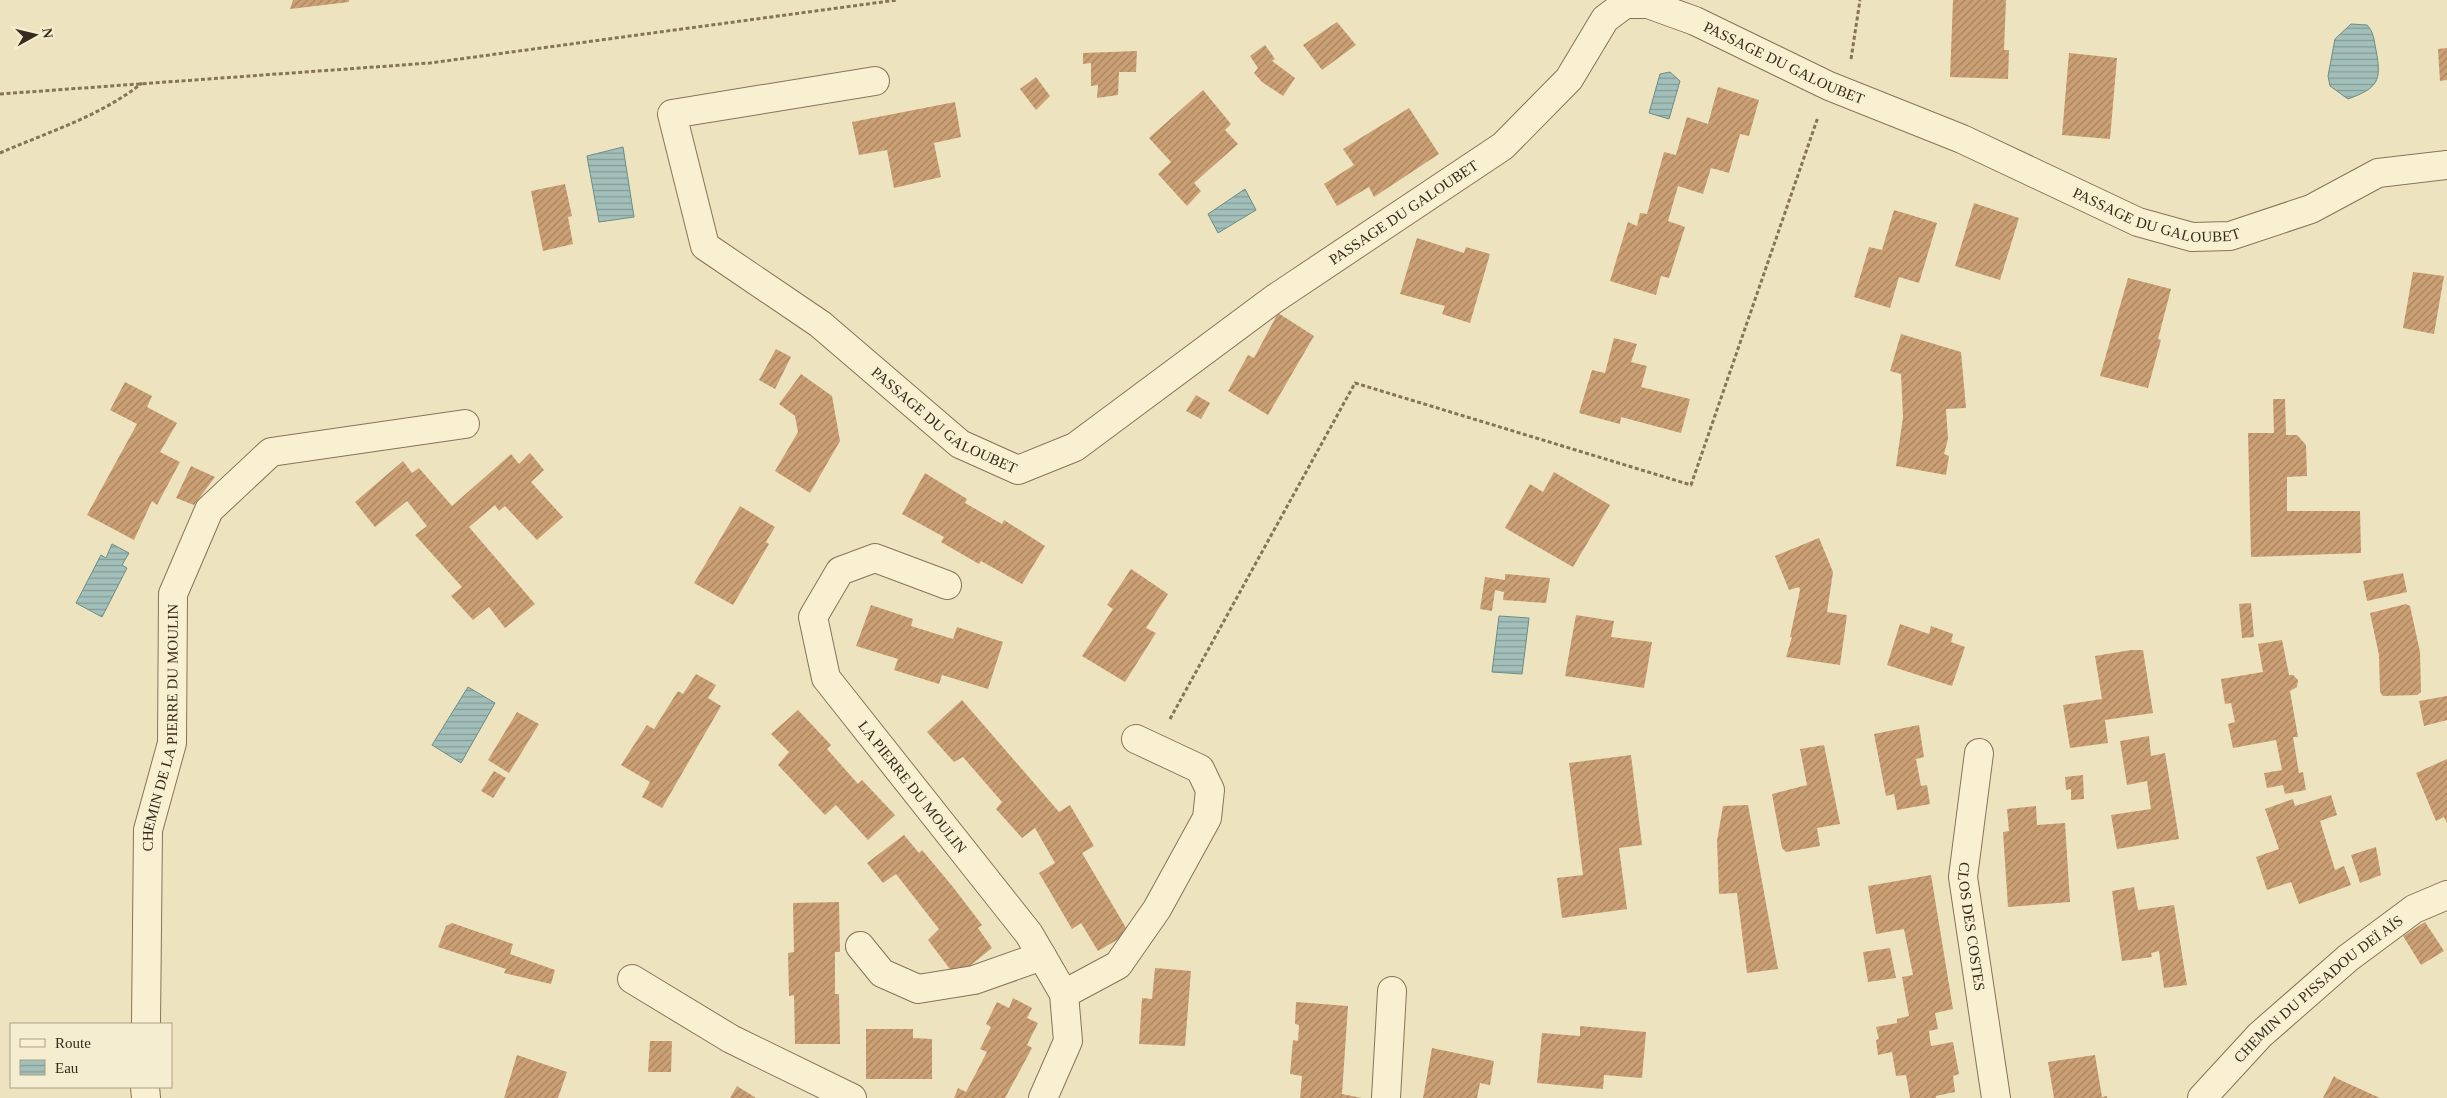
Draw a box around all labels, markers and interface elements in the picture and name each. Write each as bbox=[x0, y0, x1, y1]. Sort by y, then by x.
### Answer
north arrow bbox=[10, 10, 60, 60]
street label: PASSAGE DU GALOUBET bbox=[1701, 18, 1867, 107]
text: N bbox=[39, 27, 56, 39]
street label: PASSAGE DU GALOUBET bbox=[1326, 157, 1481, 268]
street label: PASSAGE DU GALOUBET bbox=[2070, 185, 2242, 245]
street label: PASSAGE DU GALOUBET bbox=[868, 364, 1020, 477]
street label: CHEMIN DE LA PIERRE DU MOULIN bbox=[140, 604, 181, 851]
street label: LA PIERRE DU MOULIN bbox=[855, 718, 970, 856]
street label: CLOS DES COSTES bbox=[1955, 861, 1988, 992]
street label: CHEMIN DU PISSADOU DEÏ AÏS bbox=[2231, 912, 2406, 1066]
legend bbox=[10, 1023, 172, 1088]
text: Route bbox=[55, 1035, 91, 1051]
text: Eau bbox=[55, 1060, 79, 1076]

